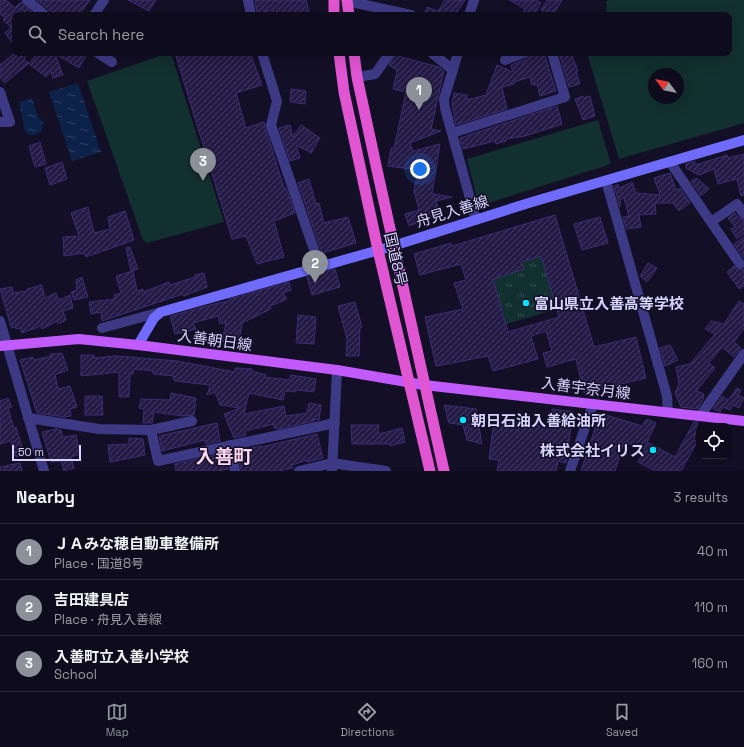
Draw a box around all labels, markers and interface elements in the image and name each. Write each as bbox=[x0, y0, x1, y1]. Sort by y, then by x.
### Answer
search box bbox=[12, 12, 732, 56]
icon: search bbox=[26, 23, 48, 45]
text: Search here bbox=[58, 25, 144, 44]
north arrow bbox=[648, 68, 684, 104]
pin: 1 bbox=[406, 77, 432, 110]
pin: 3 bbox=[190, 148, 216, 181]
your location bbox=[410, 159, 430, 179]
street label: 舟見入善線 bbox=[413, 191, 491, 231]
street label: 国道8号 bbox=[381, 230, 411, 288]
pin: 2 bbox=[302, 250, 328, 283]
place label: 富山県立入善高等学校 bbox=[534, 294, 684, 313]
marker: 富山県立入善高等学校 bbox=[521, 298, 531, 308]
street label: 入善朝日線 bbox=[177, 325, 253, 355]
street label: 入善宇奈月線 bbox=[540, 373, 632, 403]
place label: 朝日石油入善給油所 bbox=[471, 411, 606, 430]
marker: 朝日石油入善給油所 bbox=[458, 415, 468, 425]
map controls bbox=[696, 423, 732, 459]
button: locate bbox=[696, 423, 732, 459]
place label: 株式会社イリス bbox=[540, 441, 645, 460]
scale bar bbox=[12, 443, 81, 462]
district label: 入善町 bbox=[195, 444, 253, 469]
text: 50 m bbox=[18, 445, 44, 459]
marker: 株式会社イリス bbox=[648, 445, 658, 455]
text: Nearby bbox=[16, 486, 75, 508]
text: 3 results bbox=[674, 489, 728, 506]
text: ＪＡみな穂自動車整備所 bbox=[54, 534, 219, 553]
text: 1 bbox=[26, 543, 32, 560]
text: 40 m bbox=[697, 543, 728, 560]
text: Place · 国道8号 bbox=[54, 555, 144, 572]
text: 吉田建具店 bbox=[54, 590, 129, 609]
text: 2 bbox=[25, 599, 33, 616]
text: 110 m bbox=[694, 599, 728, 616]
text: Place · 舟見入善線 bbox=[54, 611, 162, 628]
text: 入善町立入善小学校 bbox=[54, 647, 189, 666]
text: 3 bbox=[25, 655, 33, 672]
text: 160 m bbox=[692, 655, 728, 672]
text: School bbox=[54, 666, 97, 683]
tab: Map bbox=[106, 701, 129, 739]
tab: Directions bbox=[340, 701, 394, 739]
tab: Saved bbox=[606, 701, 638, 739]

